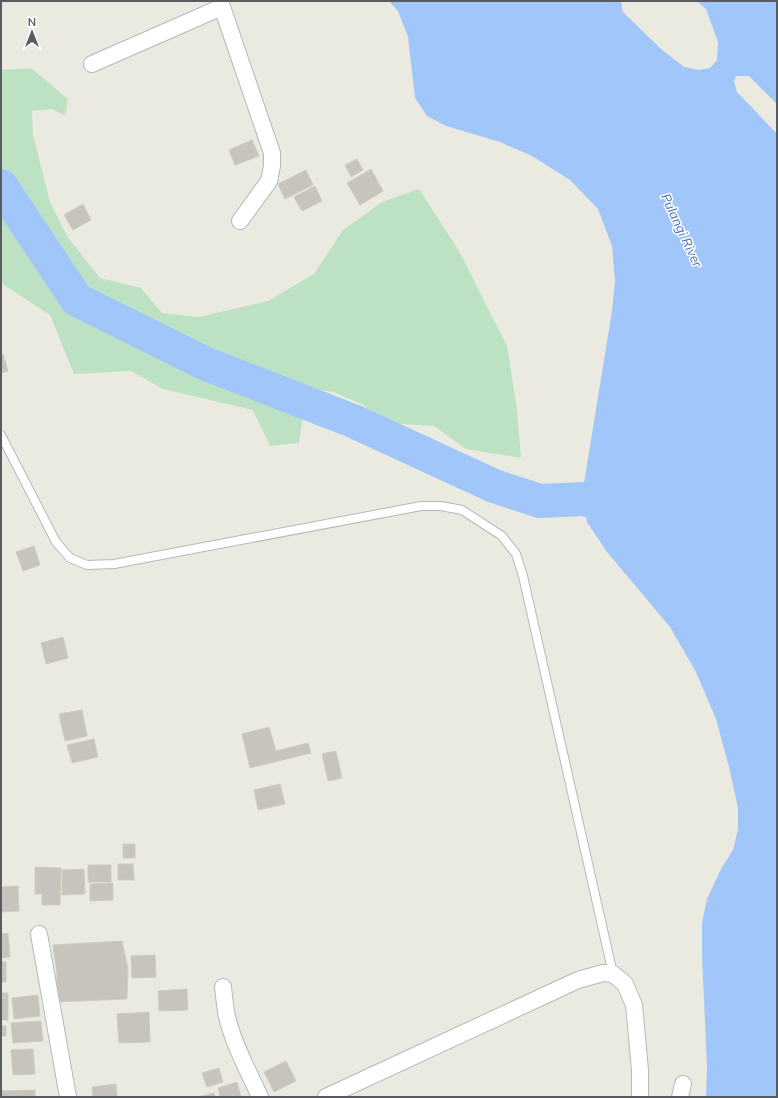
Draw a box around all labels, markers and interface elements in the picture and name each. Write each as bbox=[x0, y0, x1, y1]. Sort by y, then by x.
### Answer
north arrow bbox=[12, 12, 52, 52]
text: N bbox=[28, 15, 36, 29]
water label: Pulangi River bbox=[658, 191, 707, 271]

